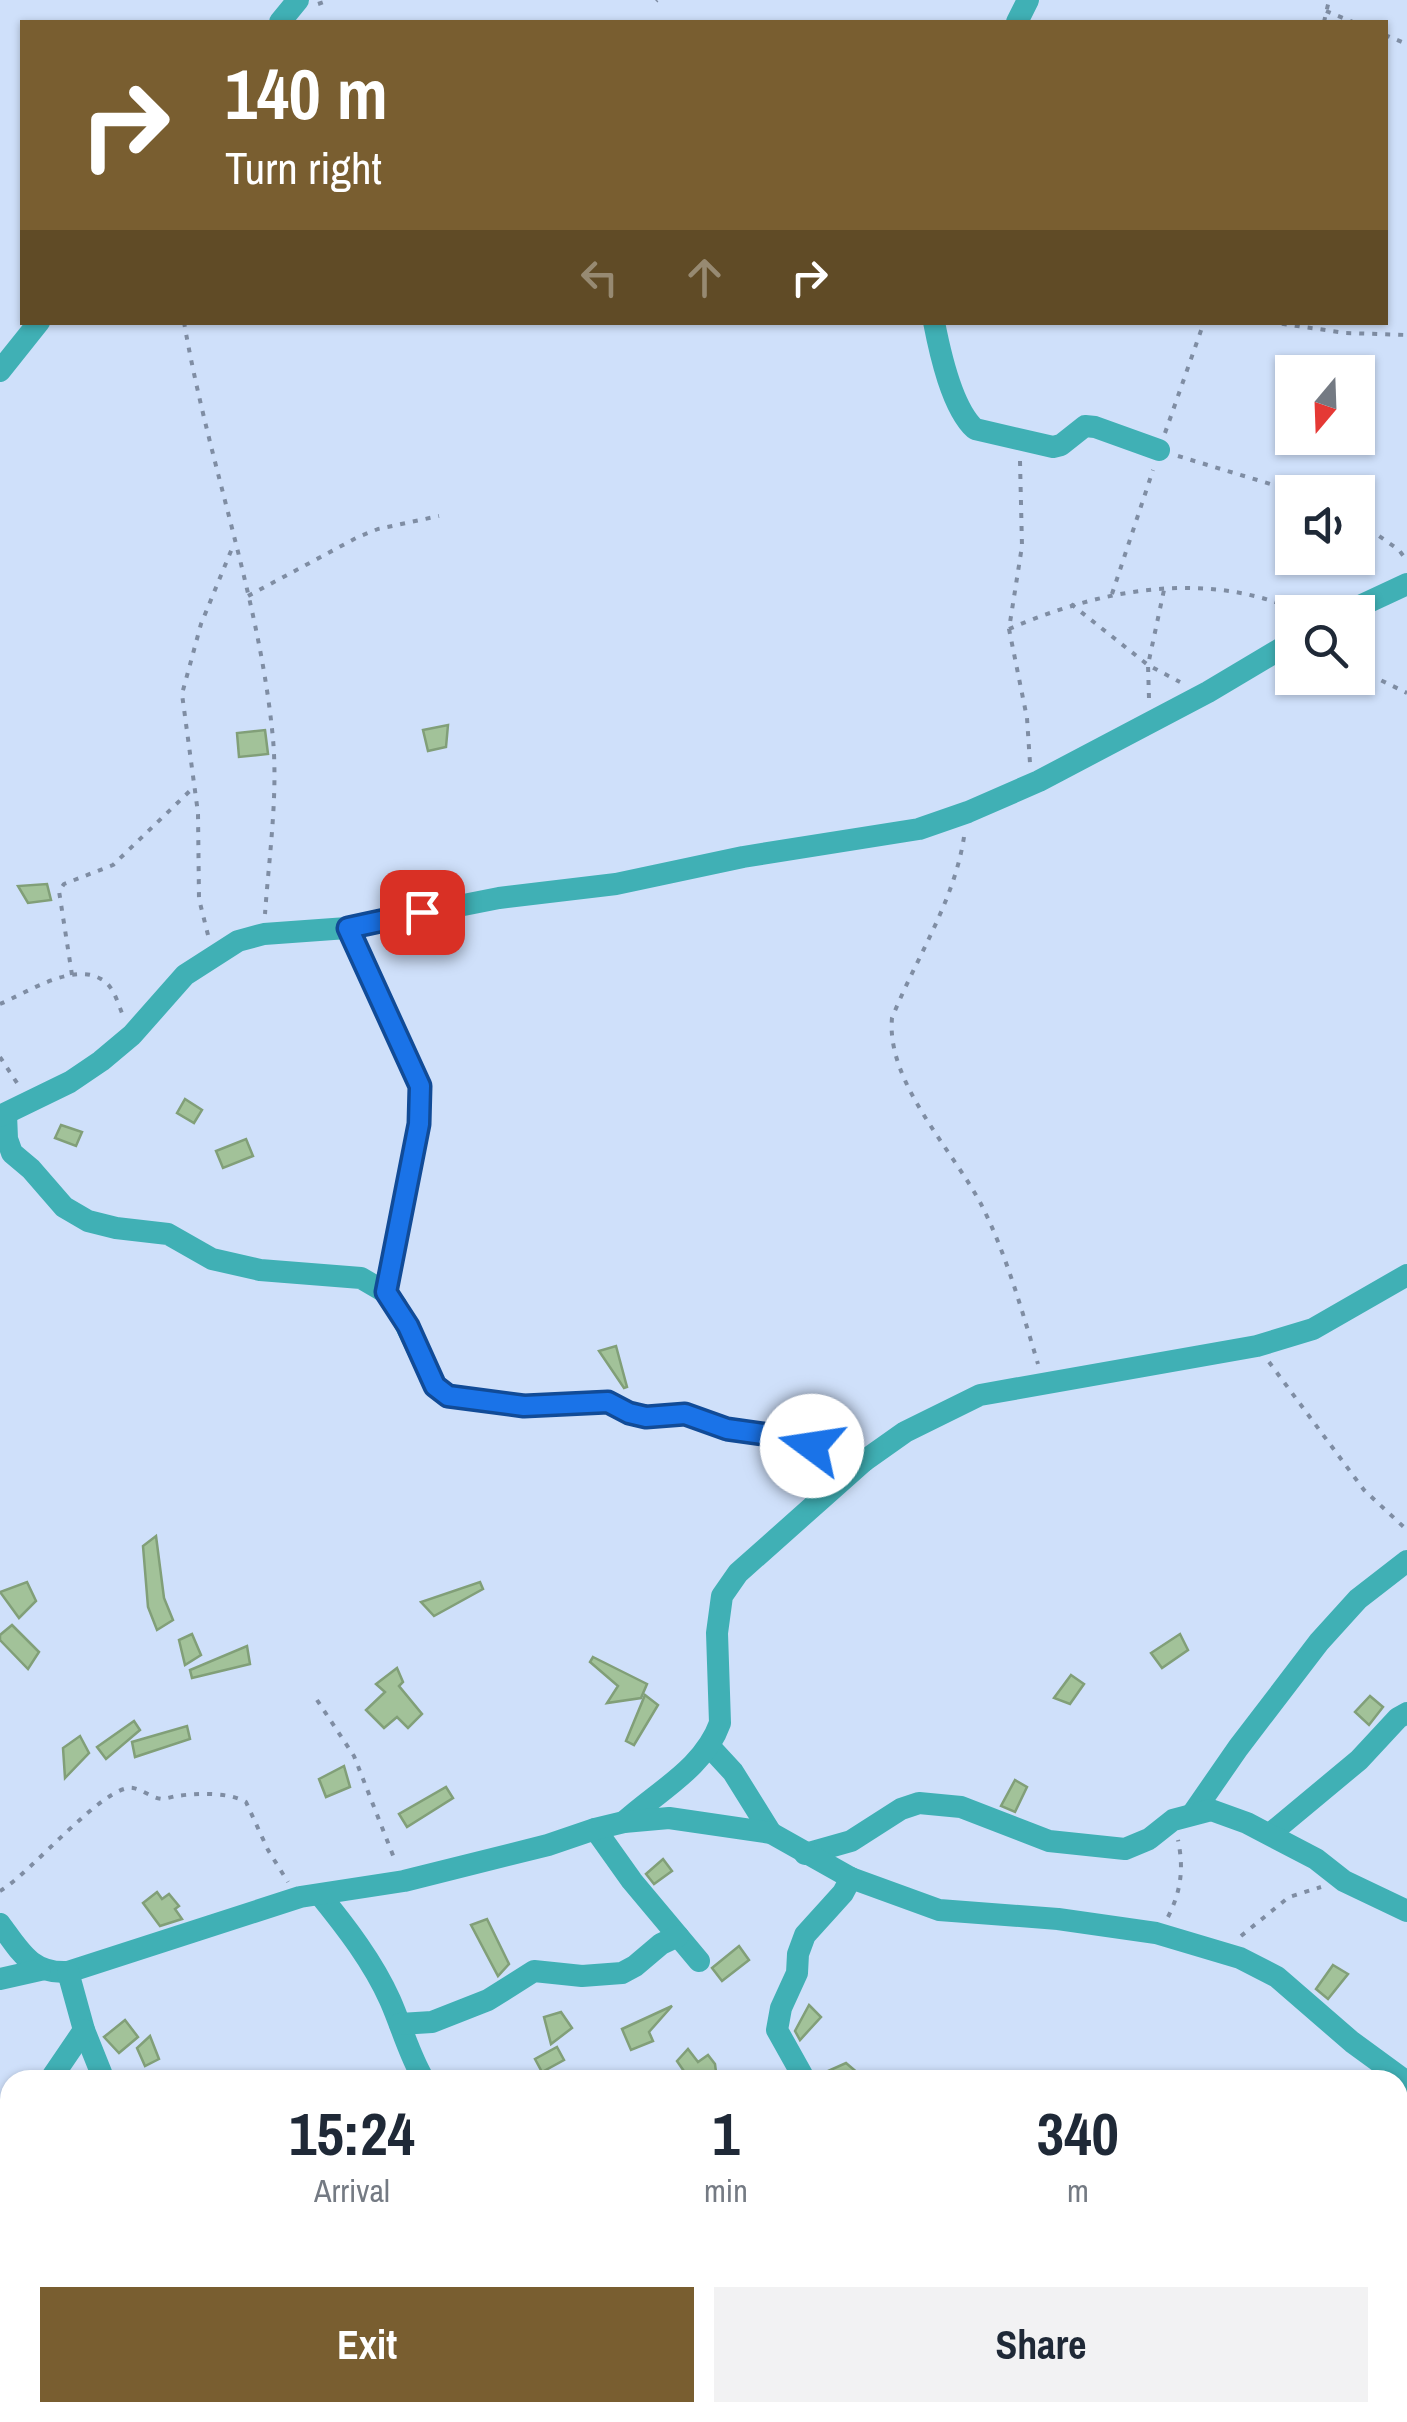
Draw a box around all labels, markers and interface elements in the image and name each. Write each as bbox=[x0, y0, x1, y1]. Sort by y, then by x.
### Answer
text: 140 m bbox=[225, 47, 388, 141]
icon: right bbox=[60, 60, 190, 190]
text: Turn right bbox=[225, 137, 382, 198]
icon: left bbox=[572, 250, 627, 305]
icon: ahead bbox=[677, 250, 732, 305]
icon: right bbox=[782, 250, 837, 305]
north arrow bbox=[1275, 355, 1375, 455]
map controls bbox=[1275, 355, 1375, 695]
button: sound bbox=[1275, 475, 1375, 575]
button: search bbox=[1275, 595, 1375, 695]
pin bbox=[380, 870, 465, 955]
icon: arrive bbox=[395, 885, 450, 940]
position arrow bbox=[760, 1394, 864, 1498]
text: 15:24 bbox=[289, 2093, 415, 2174]
text: 1 bbox=[712, 2093, 740, 2174]
text: 340 bbox=[1037, 2093, 1119, 2174]
text: Arrival bbox=[314, 2169, 390, 2212]
text: min bbox=[704, 2169, 748, 2212]
text: m bbox=[1067, 2169, 1089, 2212]
button: Exit bbox=[40, 2287, 694, 2402]
button: Share bbox=[714, 2287, 1368, 2402]

